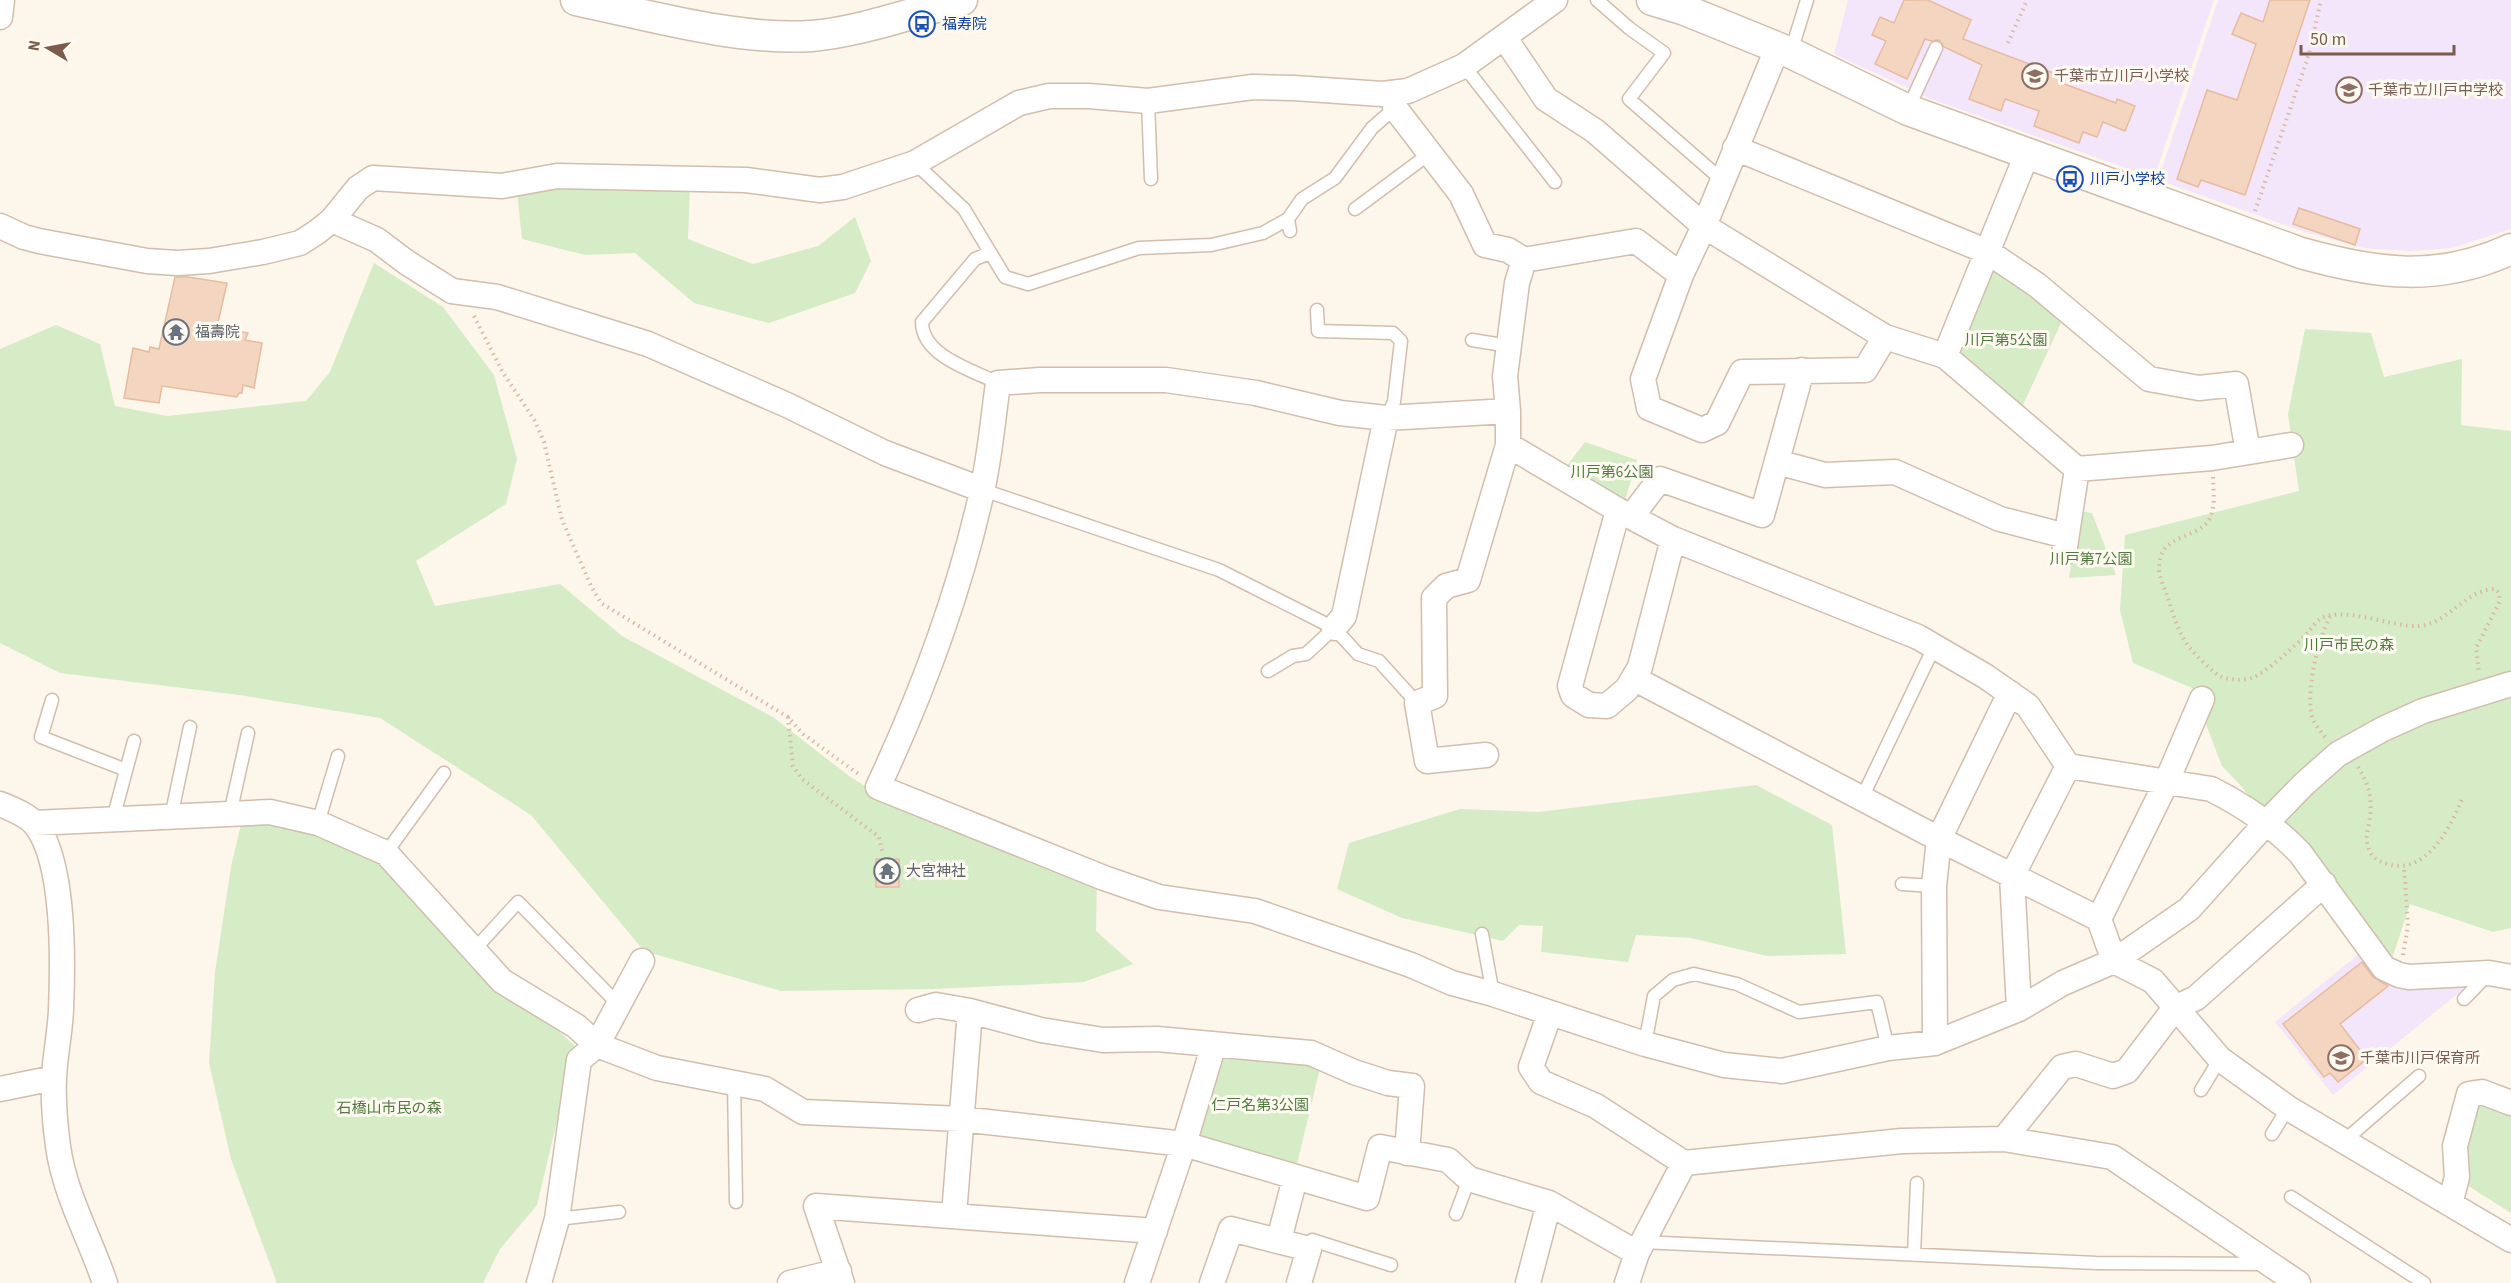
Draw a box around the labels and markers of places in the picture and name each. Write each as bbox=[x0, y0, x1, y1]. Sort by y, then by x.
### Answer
bus stop icon: 福寿院 bbox=[907, 9, 937, 39]
place label: 福寿院 bbox=[942, 14, 987, 35]
school or university icon: 千葉市立川戸小学校 bbox=[2020, 61, 2050, 91]
place label: 千葉市立川戸小学校 bbox=[2054, 66, 2189, 87]
school or university icon: 千葉市立川戸中学校 bbox=[2334, 75, 2364, 105]
place label: 千葉市立川戸中学校 bbox=[2368, 80, 2503, 101]
bus stop icon: 川戸小学校 bbox=[2055, 164, 2085, 194]
place label: 川戸小学校 bbox=[2090, 169, 2165, 190]
temple icon: 福壽院 bbox=[161, 317, 191, 347]
place label: 福壽院 bbox=[195, 322, 240, 343]
temple icon: 大宮神社 bbox=[872, 856, 902, 886]
place label: 大宮神社 bbox=[906, 861, 966, 882]
school or university icon: 千葉市川戸保育所 bbox=[2326, 1043, 2356, 1073]
place label: 千葉市川戸保育所 bbox=[2360, 1048, 2480, 1069]

